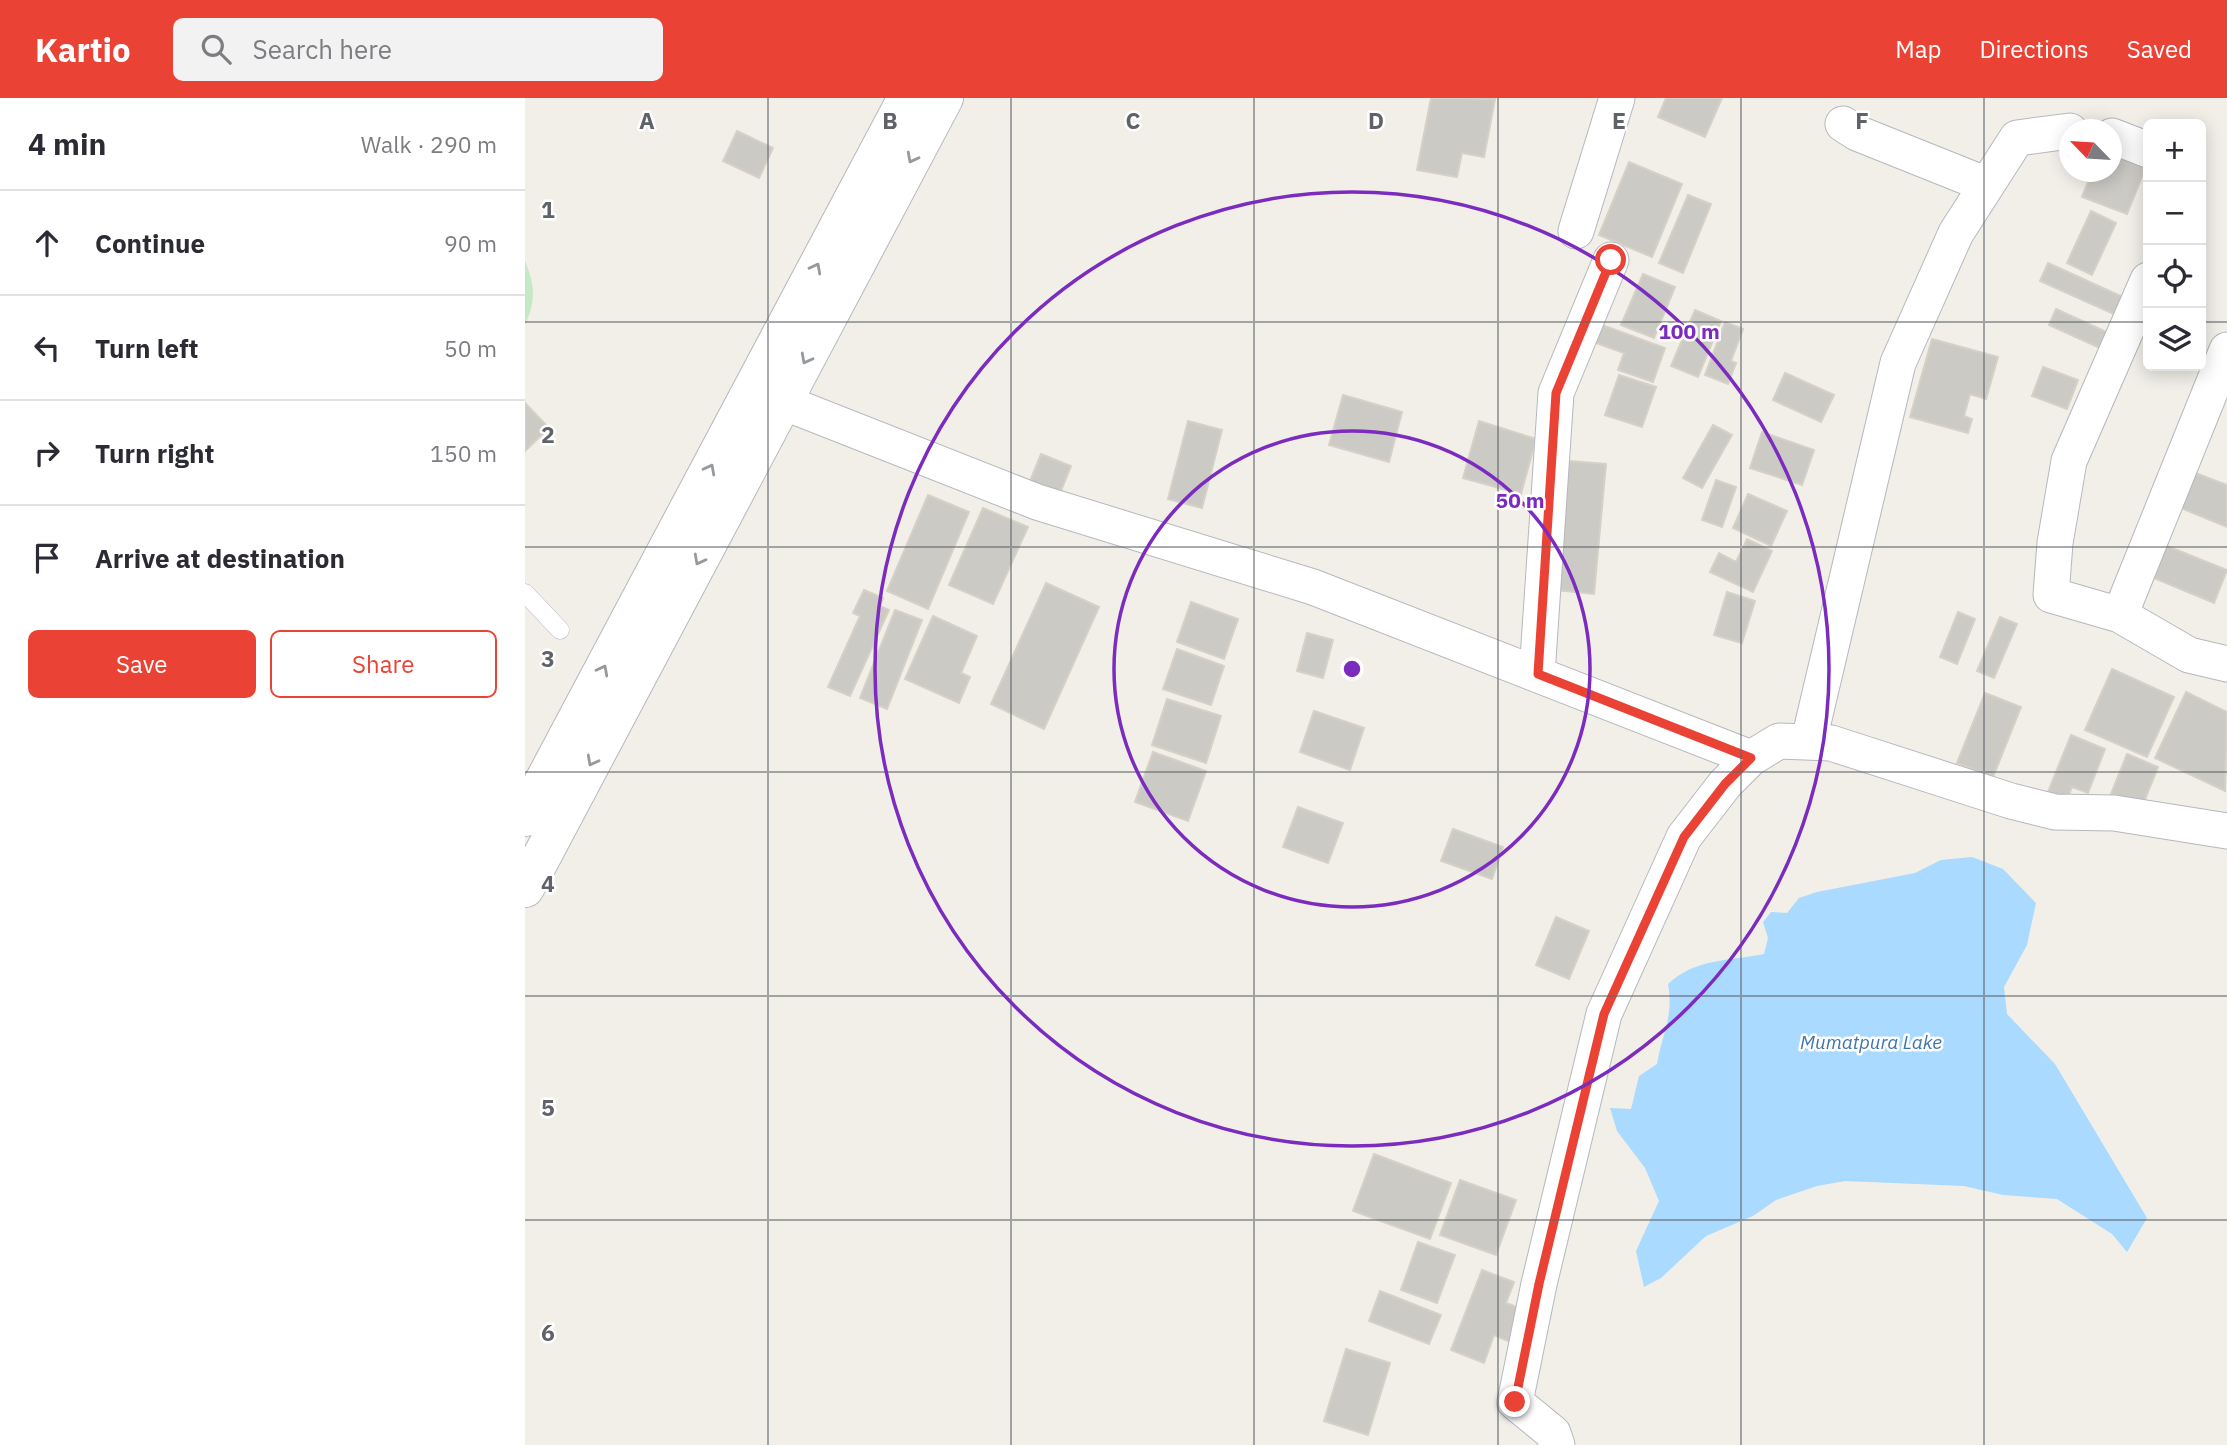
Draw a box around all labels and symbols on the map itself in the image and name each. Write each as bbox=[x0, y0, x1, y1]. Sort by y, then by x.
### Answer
text: A bbox=[639, 105, 655, 135]
text: B bbox=[882, 105, 898, 135]
text: C bbox=[1126, 105, 1141, 135]
text: D bbox=[1368, 105, 1384, 135]
text: E bbox=[1612, 105, 1626, 135]
text: F bbox=[1855, 105, 1869, 135]
north arrow bbox=[2059, 119, 2122, 182]
one-way arrow bbox=[907, 151, 920, 163]
text: 1 bbox=[541, 194, 555, 224]
route start bbox=[1595, 244, 1626, 275]
one-way arrow bbox=[808, 263, 822, 275]
text: 100 m bbox=[1658, 317, 1720, 345]
one-way arrow bbox=[800, 352, 814, 364]
text: 2 bbox=[541, 419, 555, 449]
one-way arrow bbox=[701, 464, 715, 476]
text: 50 m bbox=[1496, 486, 1544, 514]
one-way arrow bbox=[694, 553, 707, 565]
text: 3 bbox=[541, 643, 555, 673]
centre of rings bbox=[1340, 657, 1364, 681]
one-way arrow bbox=[595, 665, 608, 677]
one-way arrow bbox=[587, 754, 601, 766]
text: 4 bbox=[541, 868, 555, 898]
water label: Mumatpura Lake bbox=[1800, 1030, 1942, 1054]
text: 5 bbox=[541, 1092, 555, 1122]
text: 6 bbox=[541, 1317, 555, 1347]
route end bbox=[1499, 1386, 1530, 1417]

